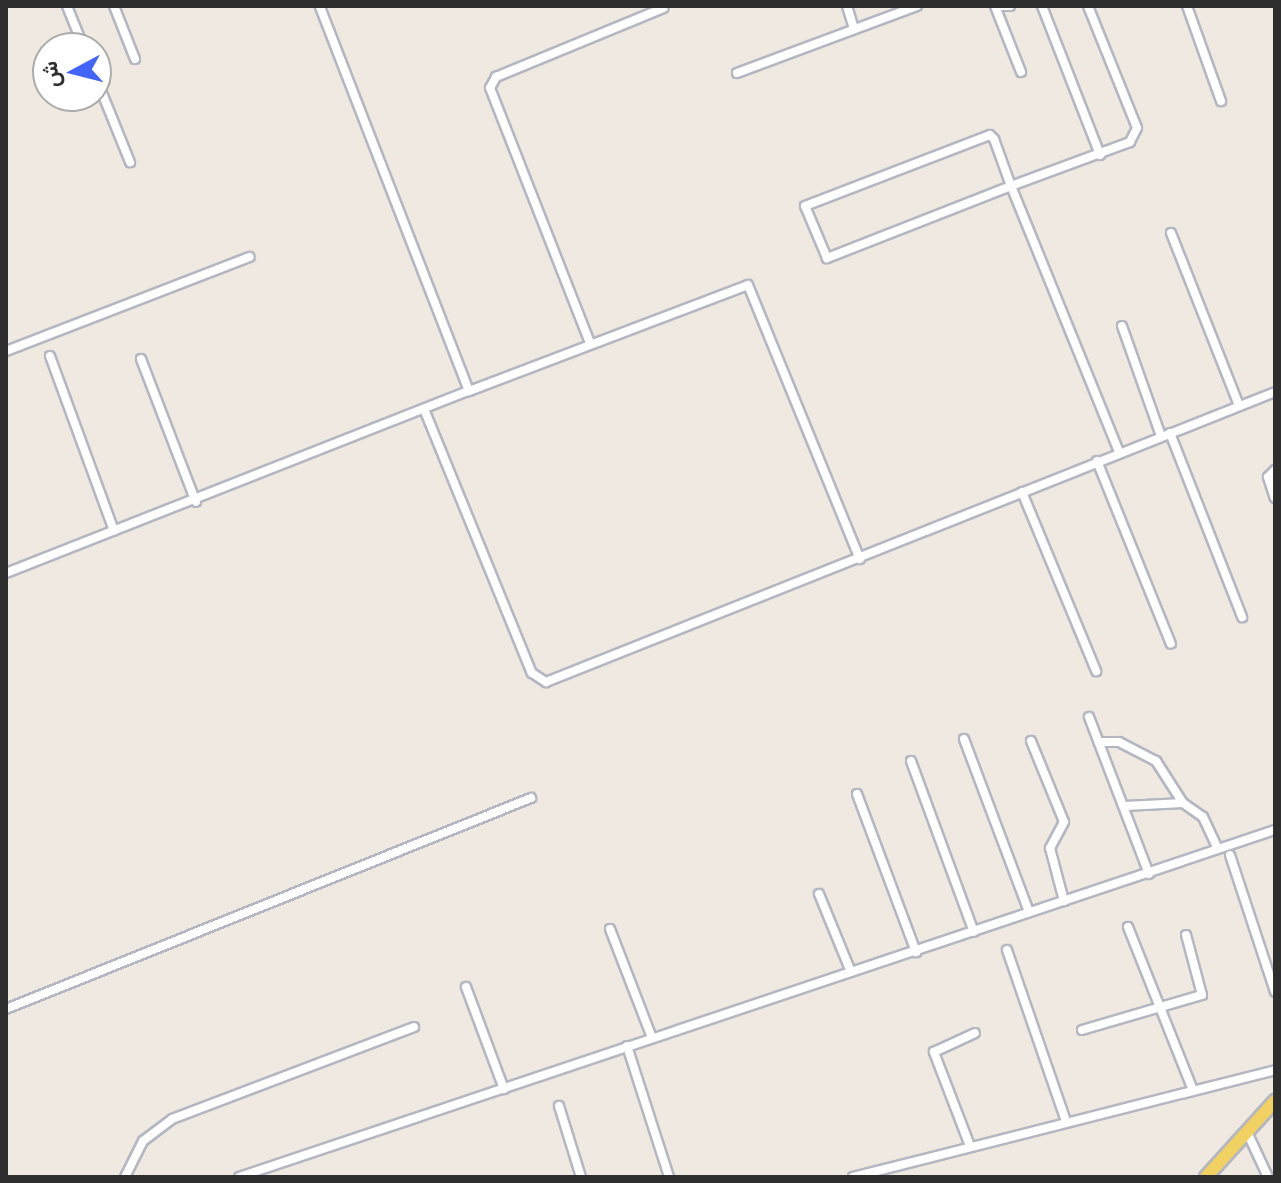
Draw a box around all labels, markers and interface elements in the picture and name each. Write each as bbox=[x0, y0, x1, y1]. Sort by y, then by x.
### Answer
north arrow bbox=[32, 32, 112, 112]
text: ش bbox=[36, 60, 64, 89]

